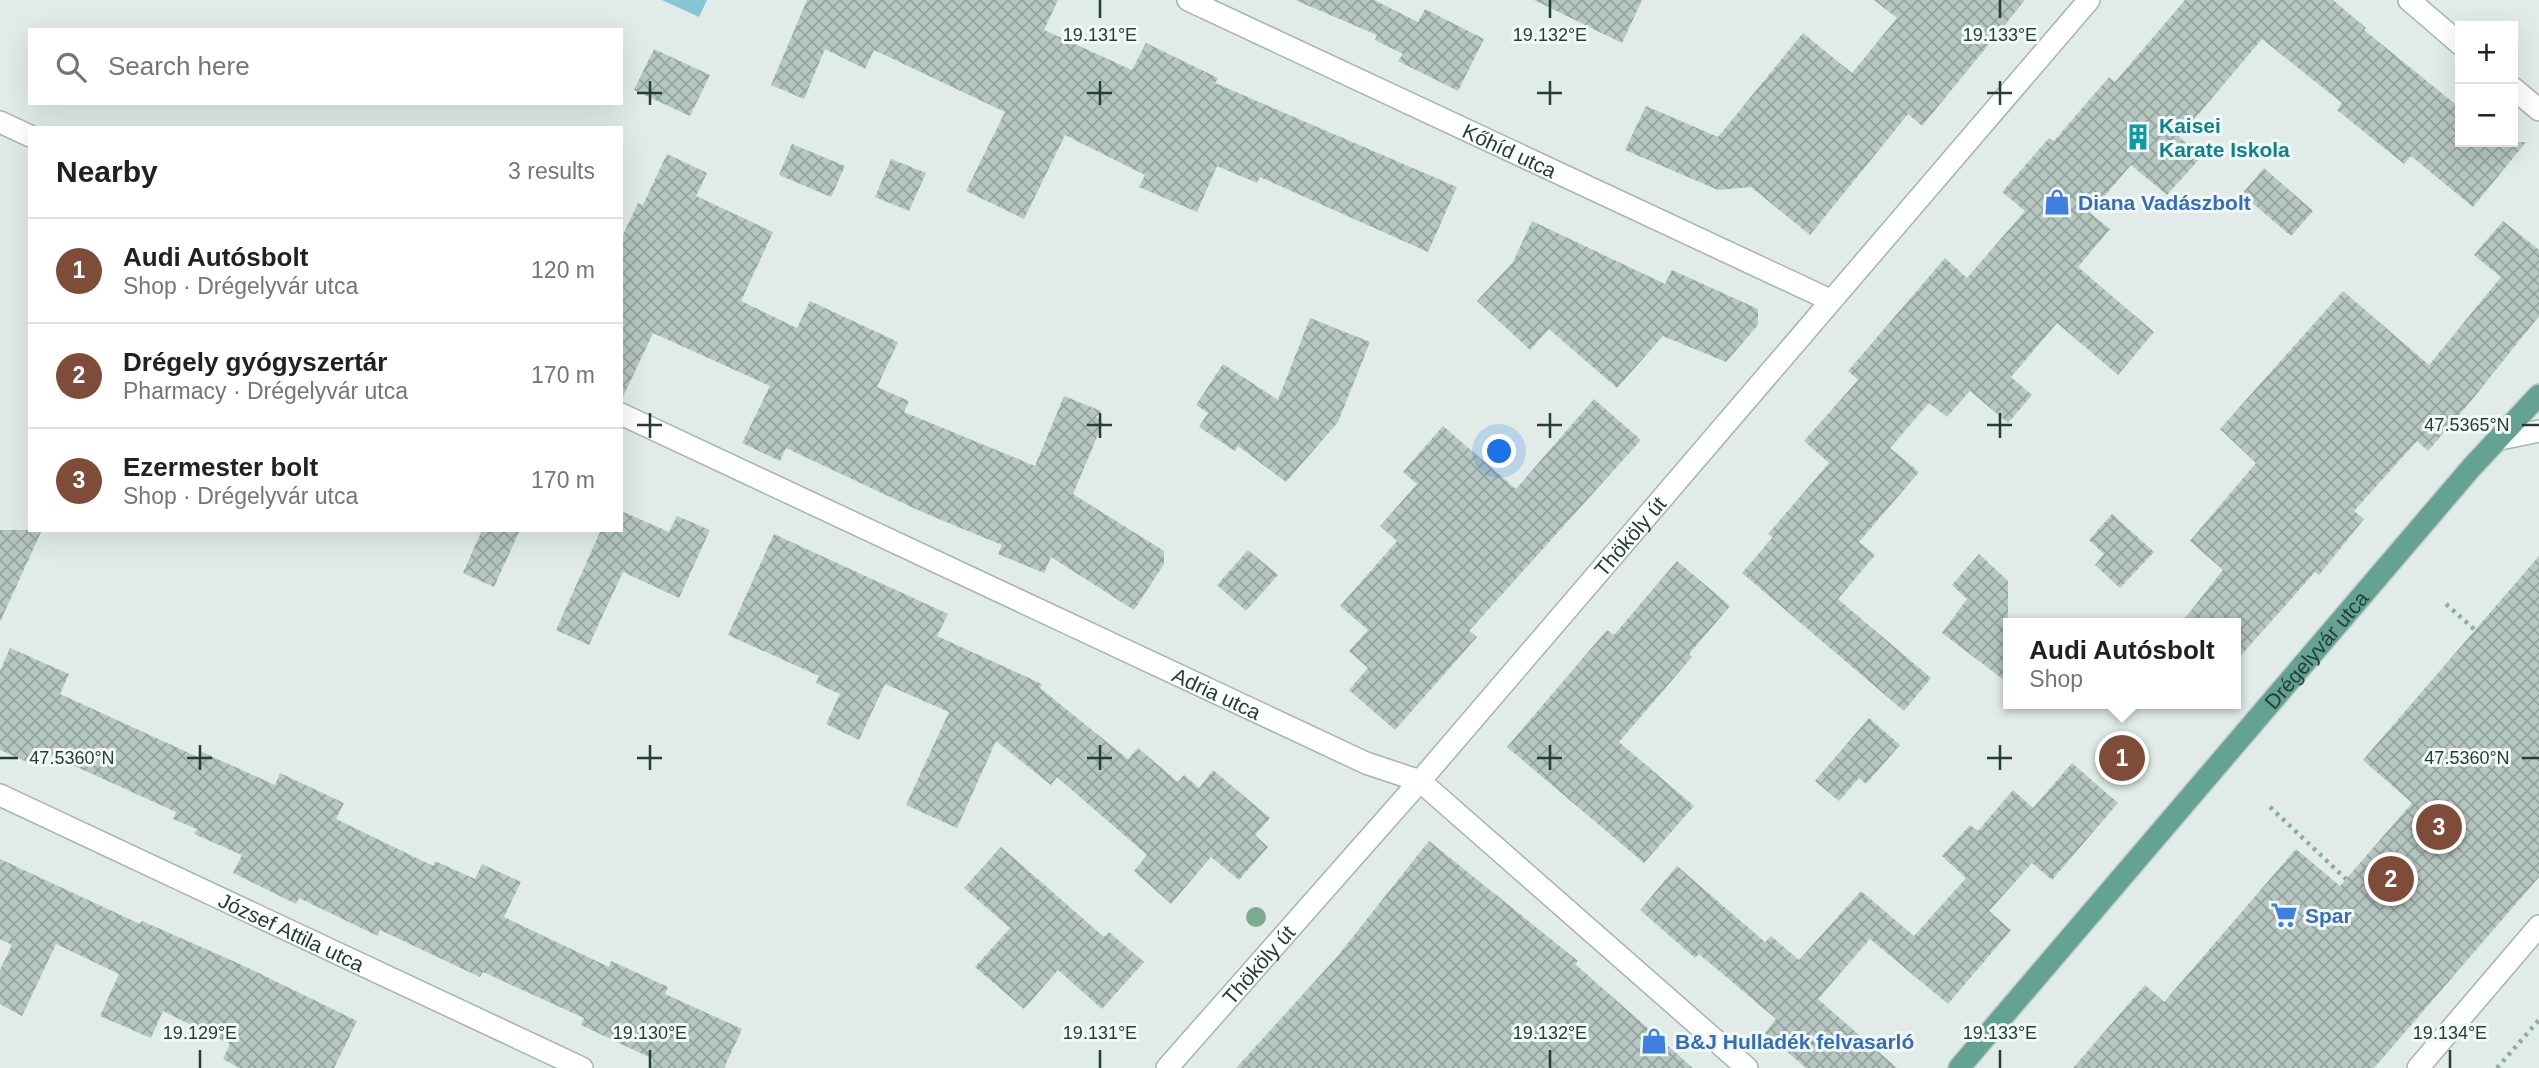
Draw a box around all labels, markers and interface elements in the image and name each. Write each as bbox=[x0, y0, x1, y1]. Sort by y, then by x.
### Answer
map controls bbox=[2455, 21, 2518, 147]
button: + bbox=[2455, 21, 2518, 84]
text: 19.131°E bbox=[1063, 25, 1137, 45]
text: 19.132°E bbox=[1513, 25, 1587, 45]
text: 19.133°E bbox=[1963, 25, 2037, 45]
search box bbox=[28, 28, 623, 105]
icon: search bbox=[52, 48, 90, 86]
text: Search here bbox=[108, 51, 250, 81]
button: − bbox=[2455, 84, 2518, 147]
place label: Kaisei Karate Iskola bbox=[2159, 114, 2290, 161]
street label: Kőhíd utca bbox=[1459, 119, 1560, 182]
building icon: Kaisei Karate Iskola bbox=[2123, 122, 2153, 152]
text: Nearby bbox=[56, 155, 158, 188]
text: 3 results bbox=[508, 158, 595, 184]
shop icon: Diana Vadászbolt bbox=[2042, 187, 2072, 217]
place label: Diana Vadászbolt bbox=[2078, 191, 2251, 214]
text: Audi Autósbolt bbox=[123, 242, 308, 272]
text: 1 bbox=[73, 257, 85, 283]
text: 120 m bbox=[531, 257, 595, 283]
text: Shop · Drégelyvár utca bbox=[123, 273, 358, 299]
text: Drégely gyógyszertár bbox=[123, 347, 387, 377]
text: 2 bbox=[73, 362, 85, 388]
text: 170 m bbox=[531, 362, 595, 388]
text: Pharmacy · Drégelyvár utca bbox=[123, 378, 408, 404]
text: 47.5365°N bbox=[2424, 415, 2510, 435]
your location bbox=[1482, 434, 1516, 468]
text: Ezermester bolt bbox=[123, 452, 318, 482]
text: 3 bbox=[73, 467, 85, 493]
text: 170 m bbox=[531, 467, 595, 493]
text: Shop · Drégelyvár utca bbox=[123, 483, 358, 509]
street label: Thököly út bbox=[1589, 492, 1670, 580]
street label: Drégelyvár utca bbox=[2260, 586, 2373, 713]
popup bbox=[2003, 618, 2241, 709]
text: Audi Autósbolt bbox=[2029, 635, 2215, 665]
street label: Adria utca bbox=[1169, 663, 1265, 724]
text: Shop bbox=[2029, 666, 2083, 692]
pin: 1 bbox=[2099, 732, 2145, 784]
text: 47.5360°N bbox=[29, 748, 115, 768]
text: 47.5360°N bbox=[2424, 748, 2510, 768]
pin: 3 bbox=[2416, 801, 2462, 853]
pin: 2 bbox=[2368, 853, 2414, 905]
street label: József Attila utca bbox=[215, 888, 368, 976]
supermarket icon: Spar bbox=[2269, 900, 2299, 930]
place label: Spar bbox=[2305, 904, 2352, 927]
street label: Thököly út bbox=[1218, 920, 1299, 1008]
text: 19.129°E bbox=[163, 1023, 237, 1043]
text: 19.130°E bbox=[613, 1023, 687, 1043]
text: 19.131°E bbox=[1063, 1023, 1137, 1043]
text: 19.132°E bbox=[1513, 1023, 1587, 1043]
text: 19.133°E bbox=[1963, 1023, 2037, 1043]
text: 19.134°E bbox=[2413, 1023, 2487, 1043]
shop icon: B&J Hulladék felvasarló bbox=[1639, 1026, 1669, 1056]
place label: B&J Hulladék felvasarló bbox=[1675, 1030, 1914, 1053]

